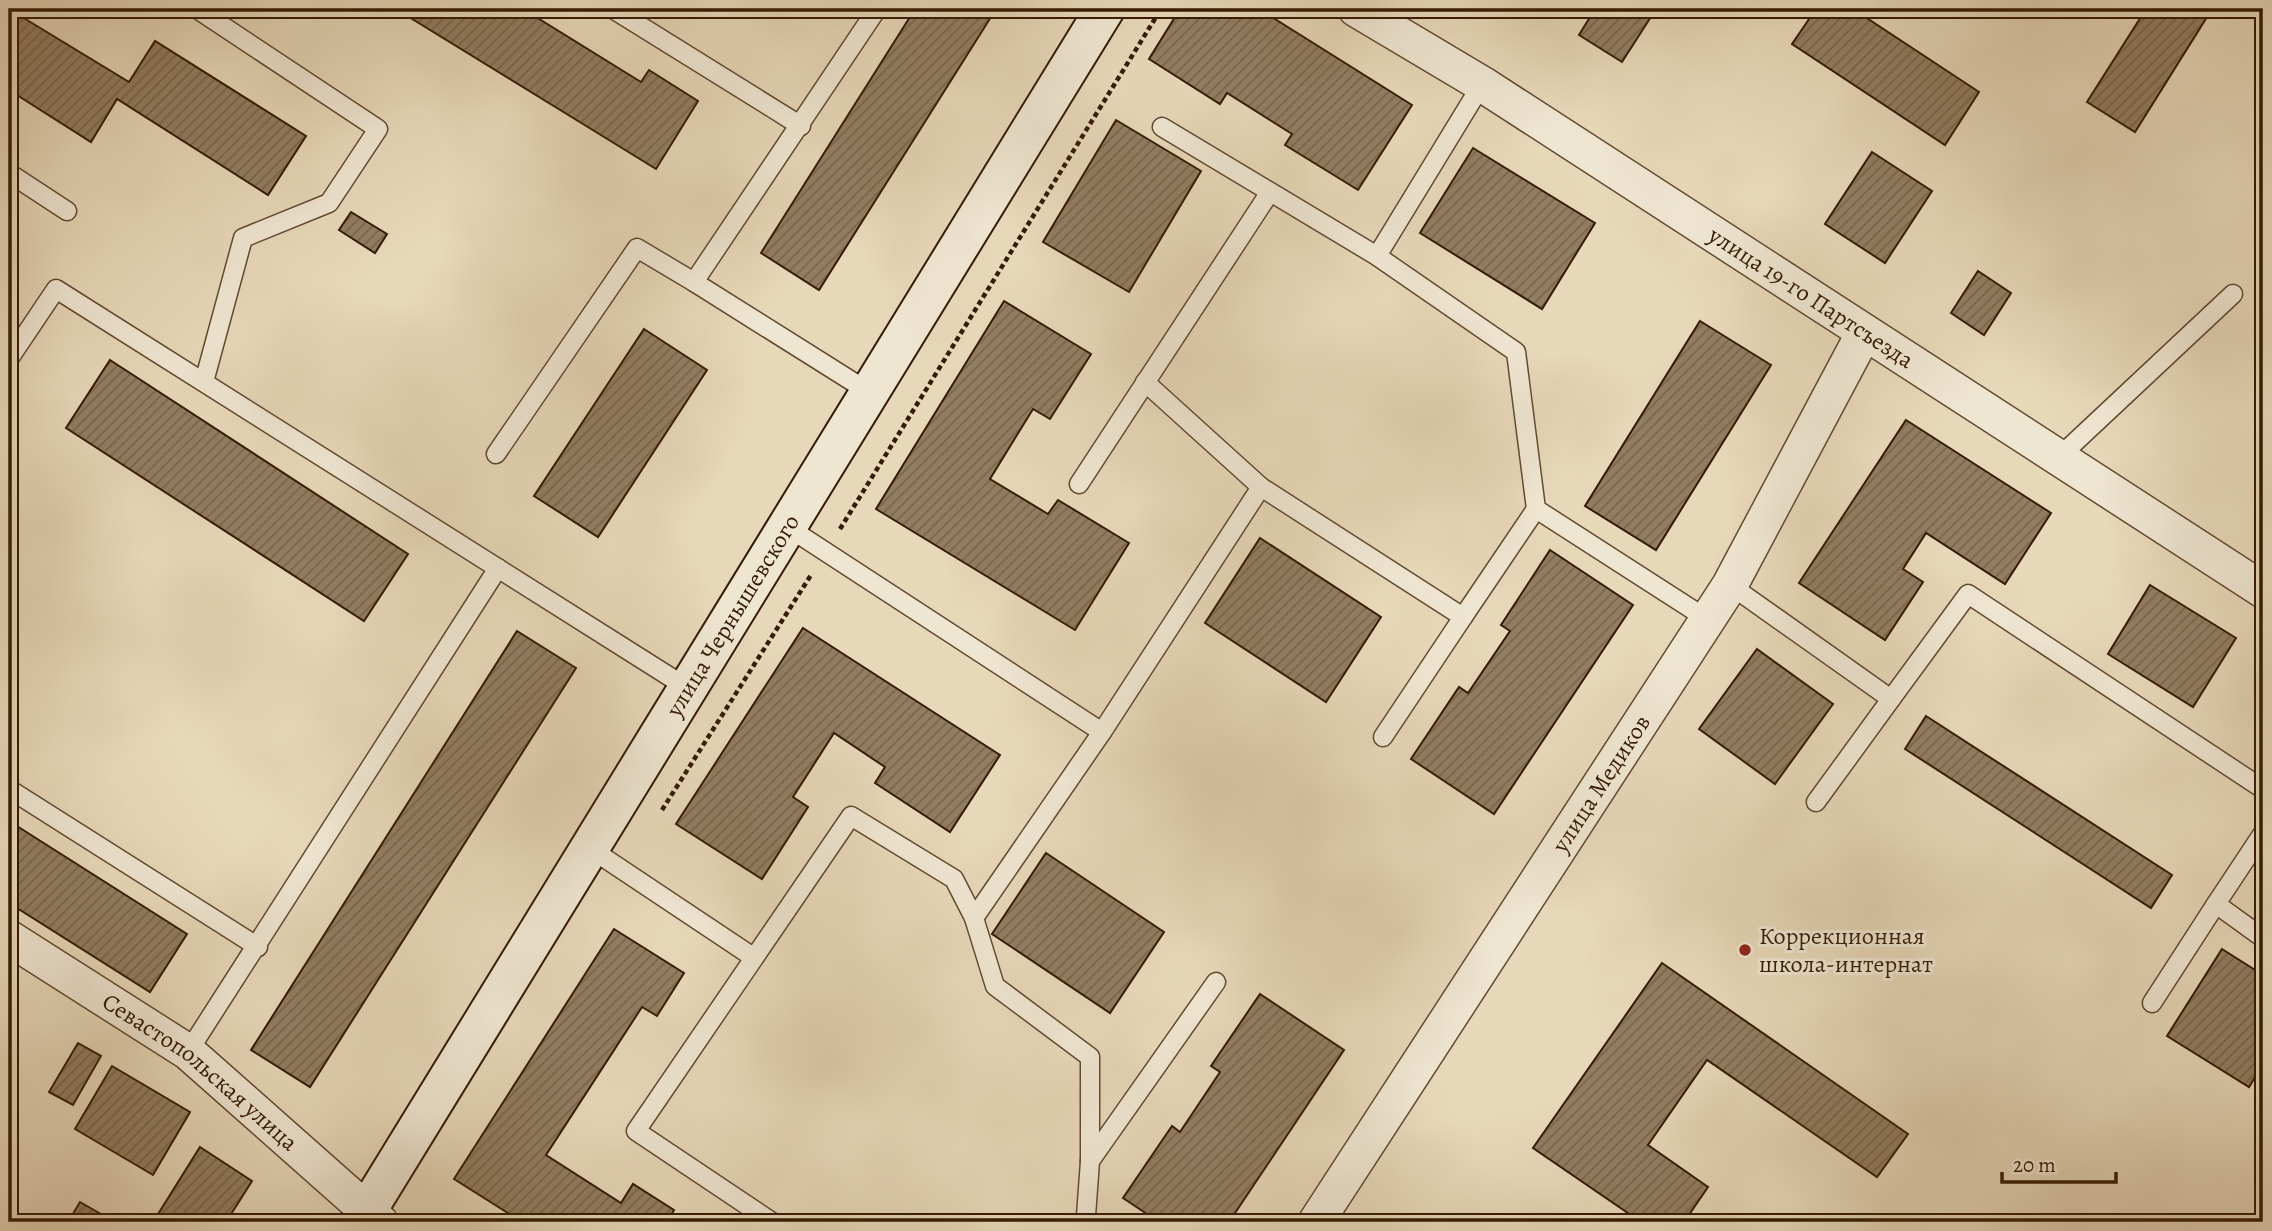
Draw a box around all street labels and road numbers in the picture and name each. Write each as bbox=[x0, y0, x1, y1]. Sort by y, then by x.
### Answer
street label: улица 19-го Партсъезда bbox=[1702, 219, 1920, 376]
street label: улица Чернышевского bbox=[658, 508, 807, 723]
street label: улица Медиков bbox=[1544, 708, 1658, 859]
street label: Севастопольская улица bbox=[96, 986, 305, 1158]

